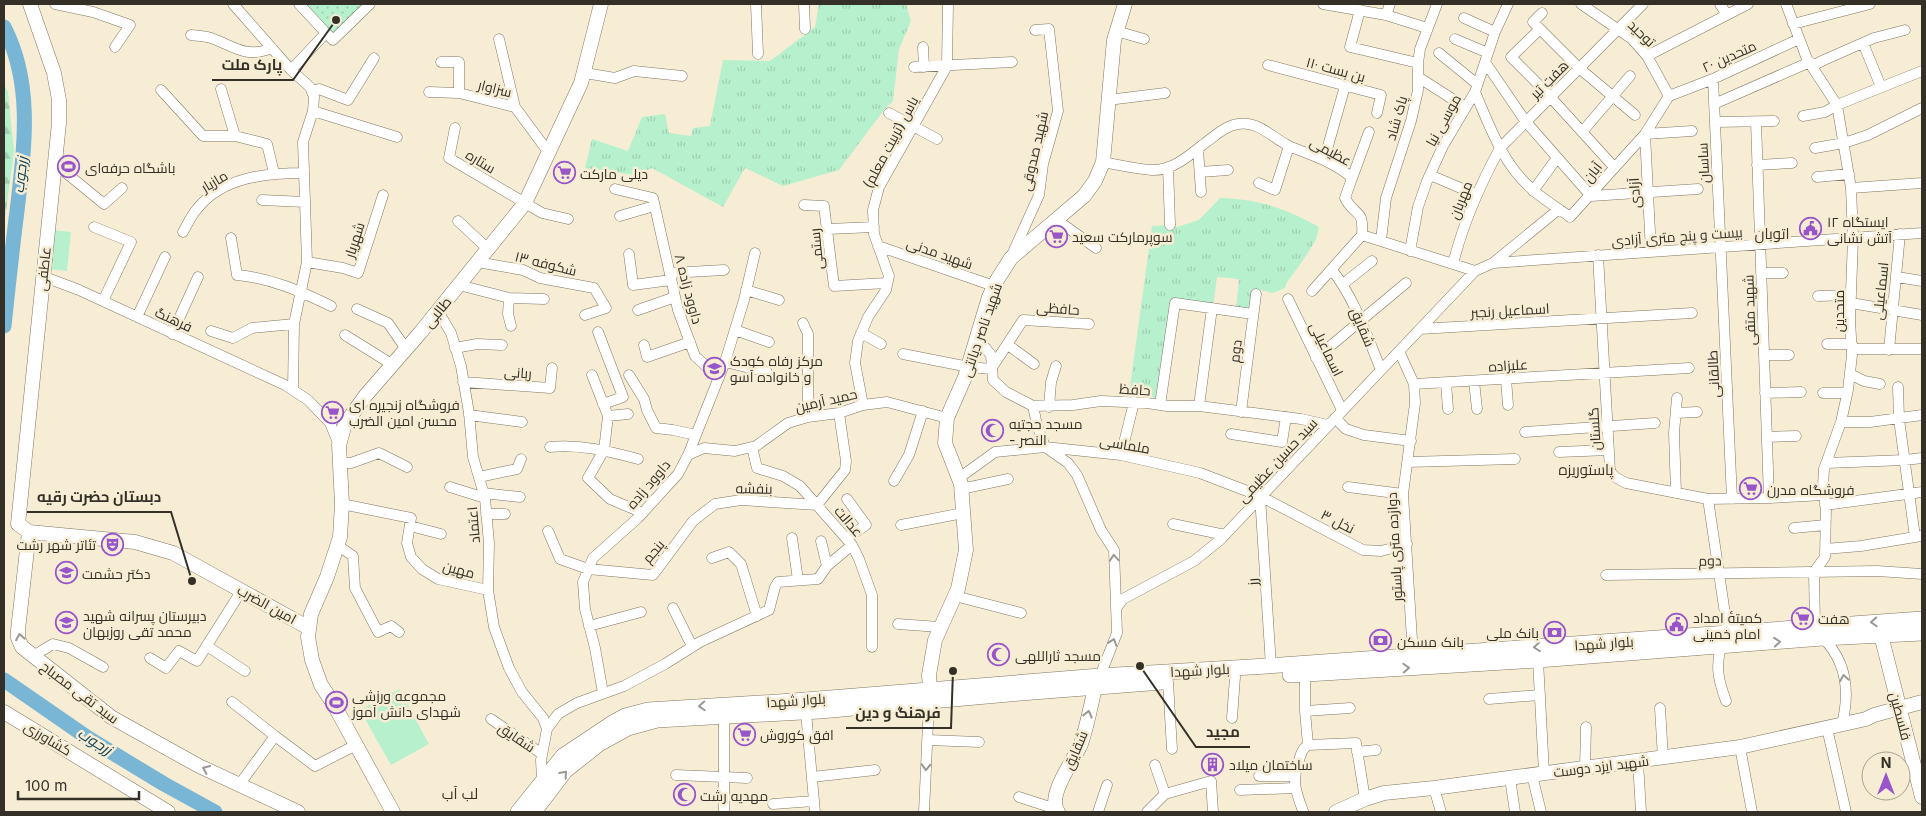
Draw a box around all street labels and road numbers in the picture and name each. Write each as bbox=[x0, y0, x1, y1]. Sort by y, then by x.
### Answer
street label: توحید bbox=[1625, 16, 1659, 50]
street label: متحدین ۲۰ bbox=[1699, 37, 1759, 75]
street label: بن بست ۱۱۰ bbox=[1304, 53, 1368, 85]
street label: هفتِ تیر bbox=[1525, 56, 1572, 103]
street label: سزاوار bbox=[475, 75, 514, 100]
street label: موسی نیا bbox=[1422, 91, 1464, 149]
street label: یاس (تربیت معلم) bbox=[859, 93, 923, 192]
street label: پاک شاد bbox=[1382, 94, 1412, 143]
street label: شهید صدوقی bbox=[1017, 110, 1051, 192]
street label: عظیمی bbox=[1307, 133, 1355, 169]
street label: ساسان bbox=[1693, 142, 1713, 184]
street label: ستاره bbox=[463, 146, 499, 176]
street label: آبان bbox=[1579, 158, 1605, 185]
street label: مازیار bbox=[197, 166, 231, 196]
street label: آزادی bbox=[1625, 177, 1643, 209]
street label: مهربان bbox=[1445, 178, 1475, 222]
street label: شهریار bbox=[340, 220, 368, 261]
street label: بیست و پنج متری آزادی bbox=[1611, 223, 1743, 251]
street label: رستمی bbox=[805, 228, 827, 270]
street label: شهید مدنی bbox=[905, 234, 975, 272]
street label: عاطفی bbox=[32, 246, 54, 292]
street label: شکوفه ۱۳ bbox=[513, 247, 579, 279]
street label: داوود زاده ۸ bbox=[672, 252, 706, 326]
street label: اسماعیلی bbox=[1869, 261, 1891, 321]
street label: شهید متقی bbox=[1739, 274, 1759, 346]
street label: شهید ناصر دیانتی bbox=[957, 281, 1005, 379]
street label: متحدین bbox=[1830, 290, 1847, 332]
street label: طالبی bbox=[419, 293, 455, 331]
street label: حافظی bbox=[1036, 298, 1080, 318]
street label: اسماعیل رنجبر bbox=[1469, 299, 1550, 321]
street label: فرهنگ bbox=[153, 303, 195, 335]
street label: شقایق bbox=[1346, 305, 1379, 350]
street label: اسماعیلی bbox=[1307, 319, 1347, 379]
street label: دوم bbox=[1225, 338, 1247, 364]
street label: طالقانی bbox=[1703, 350, 1723, 398]
street label: علیزاده bbox=[1488, 355, 1528, 375]
street label: ربانی bbox=[504, 363, 532, 381]
street label: حافظ bbox=[1119, 379, 1151, 399]
street label: حمید آرمین bbox=[793, 385, 859, 415]
street label: گلستان bbox=[1584, 407, 1604, 451]
street label: سید حسین عظیمی bbox=[1233, 414, 1321, 506]
street label: ملماسی bbox=[1098, 431, 1152, 457]
street label: داوود زاده bbox=[623, 456, 673, 512]
street label: بنفشه bbox=[735, 479, 773, 497]
street label: دوازده متری پاستور bbox=[1383, 492, 1407, 603]
street label: عدالت bbox=[831, 502, 867, 540]
street label: نخل ۳ bbox=[1318, 505, 1358, 537]
street label: اعتماد bbox=[463, 506, 483, 544]
street label: پنجم bbox=[638, 536, 669, 568]
street label: دوم bbox=[1698, 551, 1722, 571]
street label: مهین bbox=[441, 557, 477, 581]
street label: رز bbox=[1243, 578, 1261, 587]
street label: امین الضرب bbox=[234, 581, 300, 627]
street label: بلوار شهدا bbox=[1574, 632, 1634, 654]
street label: سید تقی مصباح bbox=[37, 657, 122, 728]
street label: بلوار شهدا bbox=[1170, 660, 1230, 680]
street label: بلوار شهدا bbox=[766, 689, 826, 711]
street label: فلسطین bbox=[1886, 690, 1916, 742]
street label: کشاورزی bbox=[21, 717, 75, 759]
street label: شقایق bbox=[495, 719, 539, 756]
street label: شقایق bbox=[1059, 728, 1092, 773]
street label: شهید ایزد دوست bbox=[1552, 752, 1650, 780]

